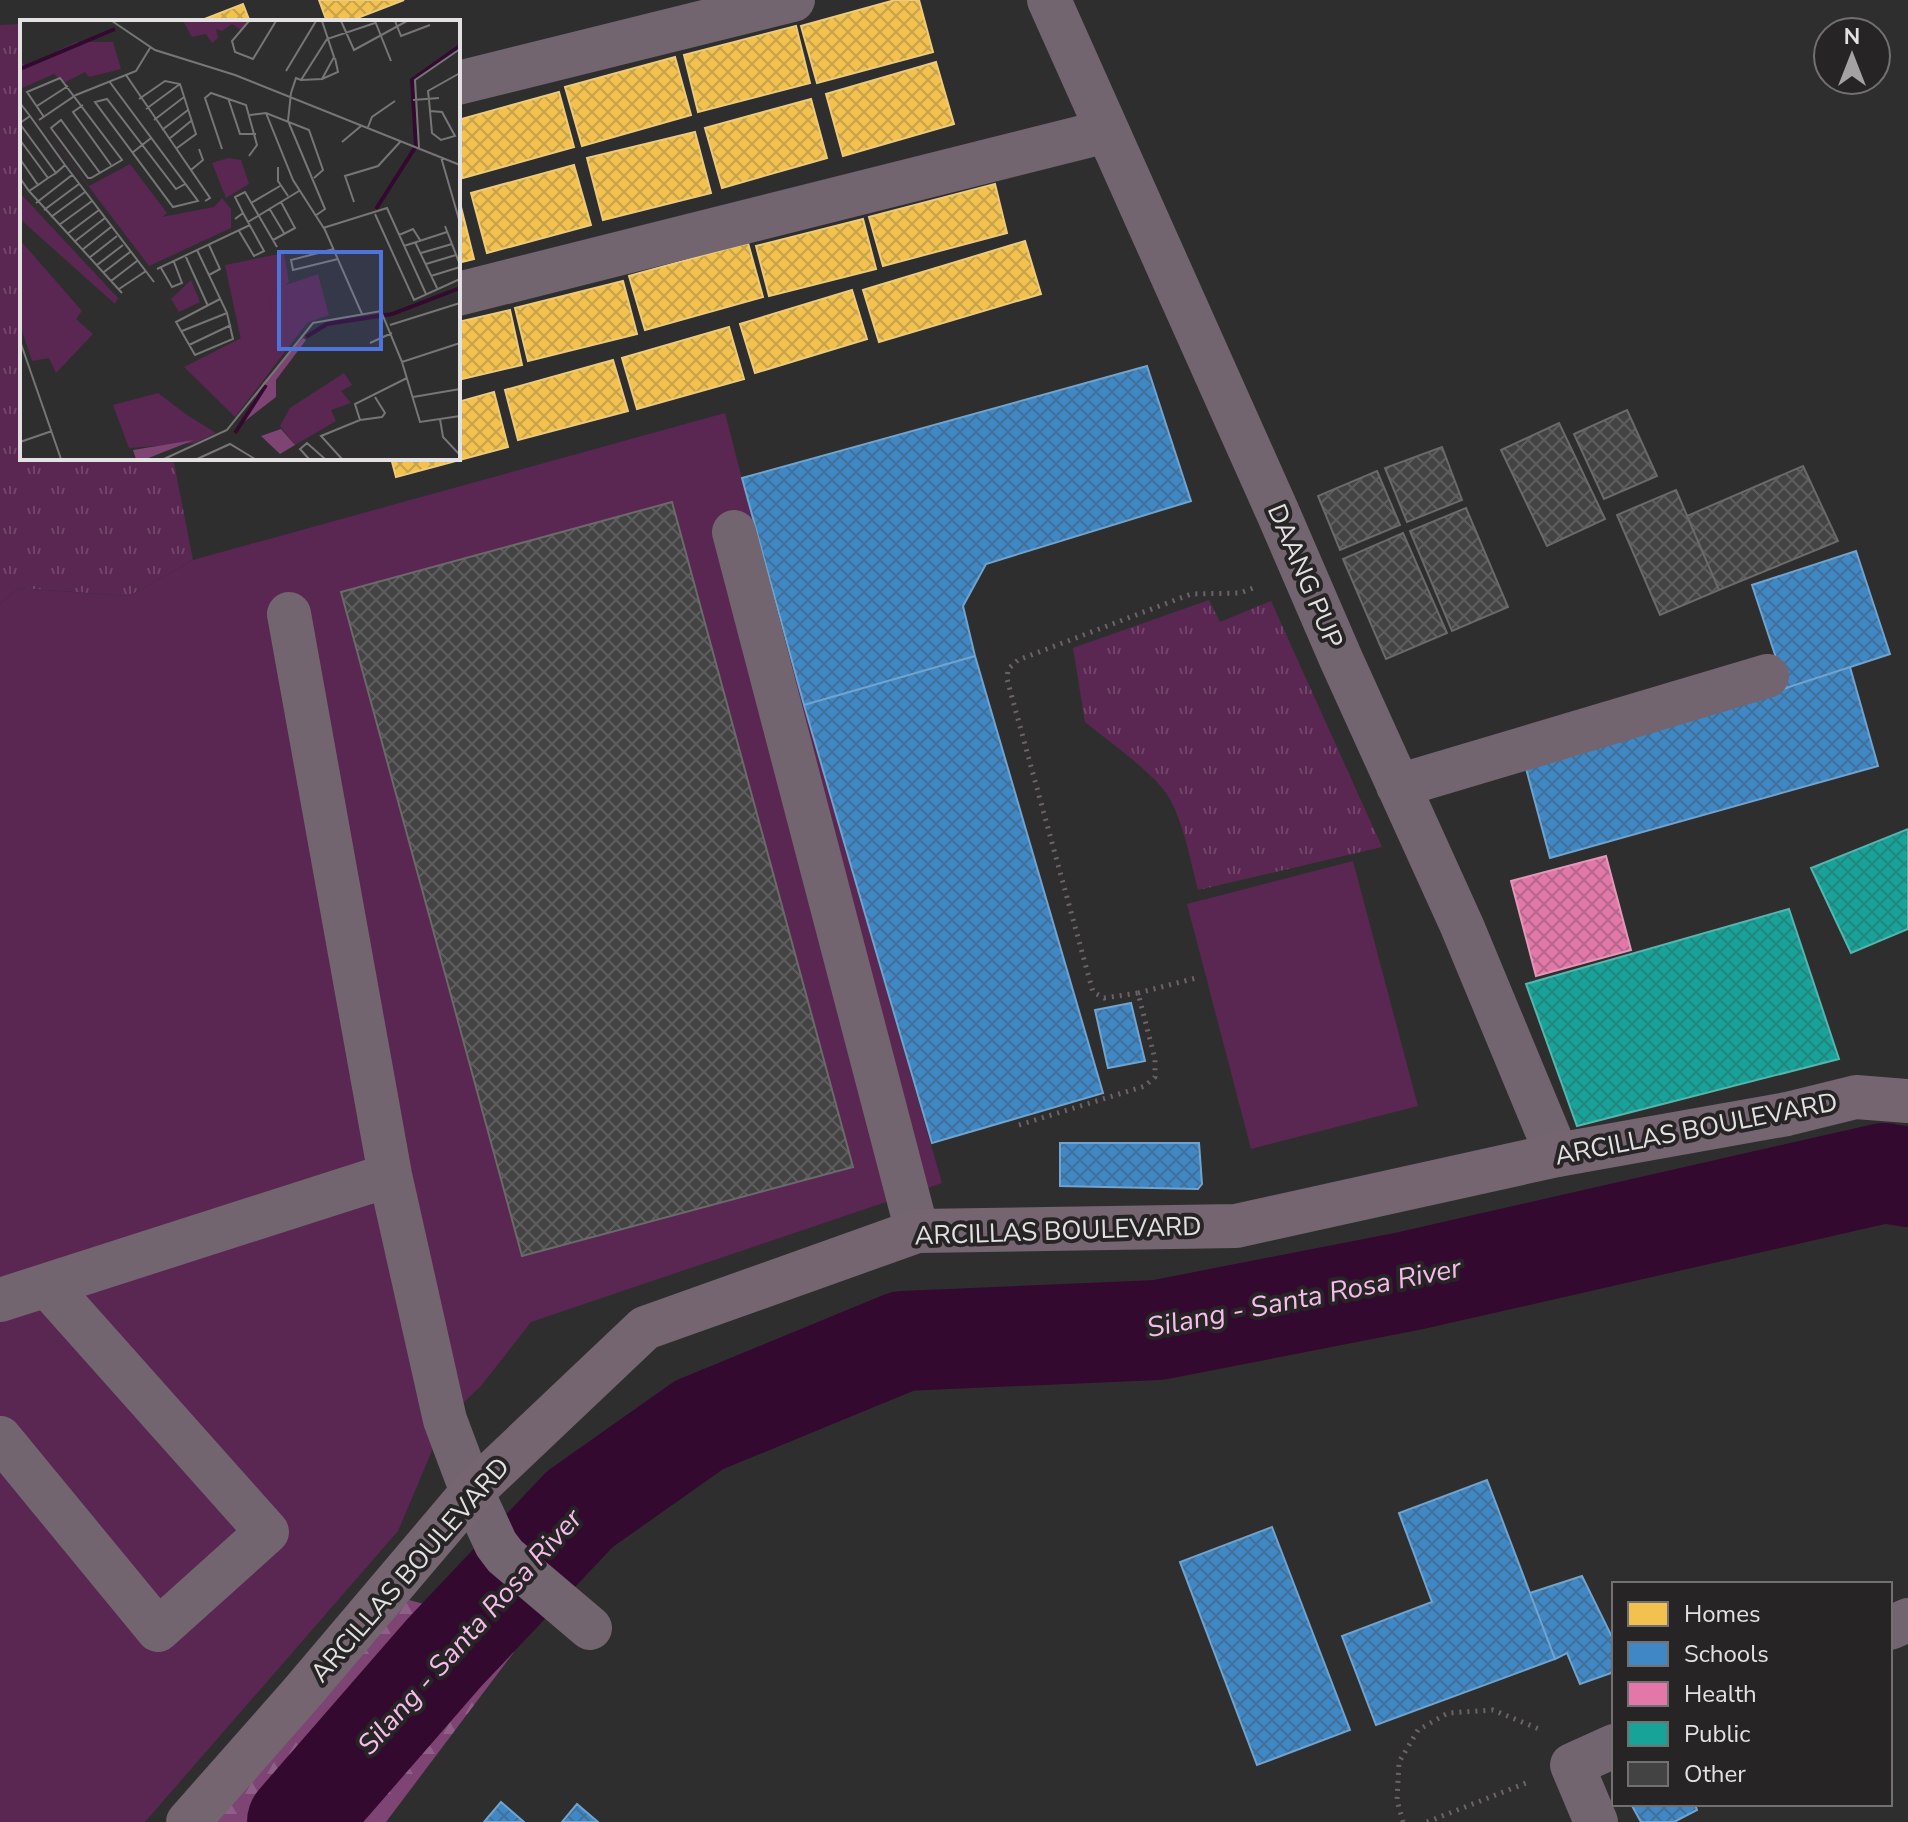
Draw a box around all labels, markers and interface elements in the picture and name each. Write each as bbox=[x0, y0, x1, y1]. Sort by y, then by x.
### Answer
north arrow bbox=[1812, 16, 1892, 96]
inset map bbox=[20, 20, 460, 460]
text: N bbox=[1844, 22, 1860, 52]
street label: DAANG PUP bbox=[1259, 498, 1351, 654]
street label: ARCILLAS BOULEVARD bbox=[1552, 1084, 1840, 1174]
street label: ARCILLAS BOULEVARD bbox=[914, 1208, 1202, 1254]
water label: Silang - Santa Rosa River bbox=[1144, 1249, 1465, 1347]
street label: ARCILLAS BOULEVARD bbox=[303, 1450, 517, 1690]
water label: Silang - Santa Rosa River bbox=[349, 1500, 592, 1763]
legend bbox=[1612, 1582, 1892, 1806]
text: Homes bbox=[1684, 1598, 1760, 1630]
text: Schools bbox=[1684, 1638, 1769, 1670]
text: Health bbox=[1684, 1678, 1757, 1710]
text: Public bbox=[1684, 1718, 1750, 1750]
text: Other bbox=[1684, 1758, 1746, 1790]

